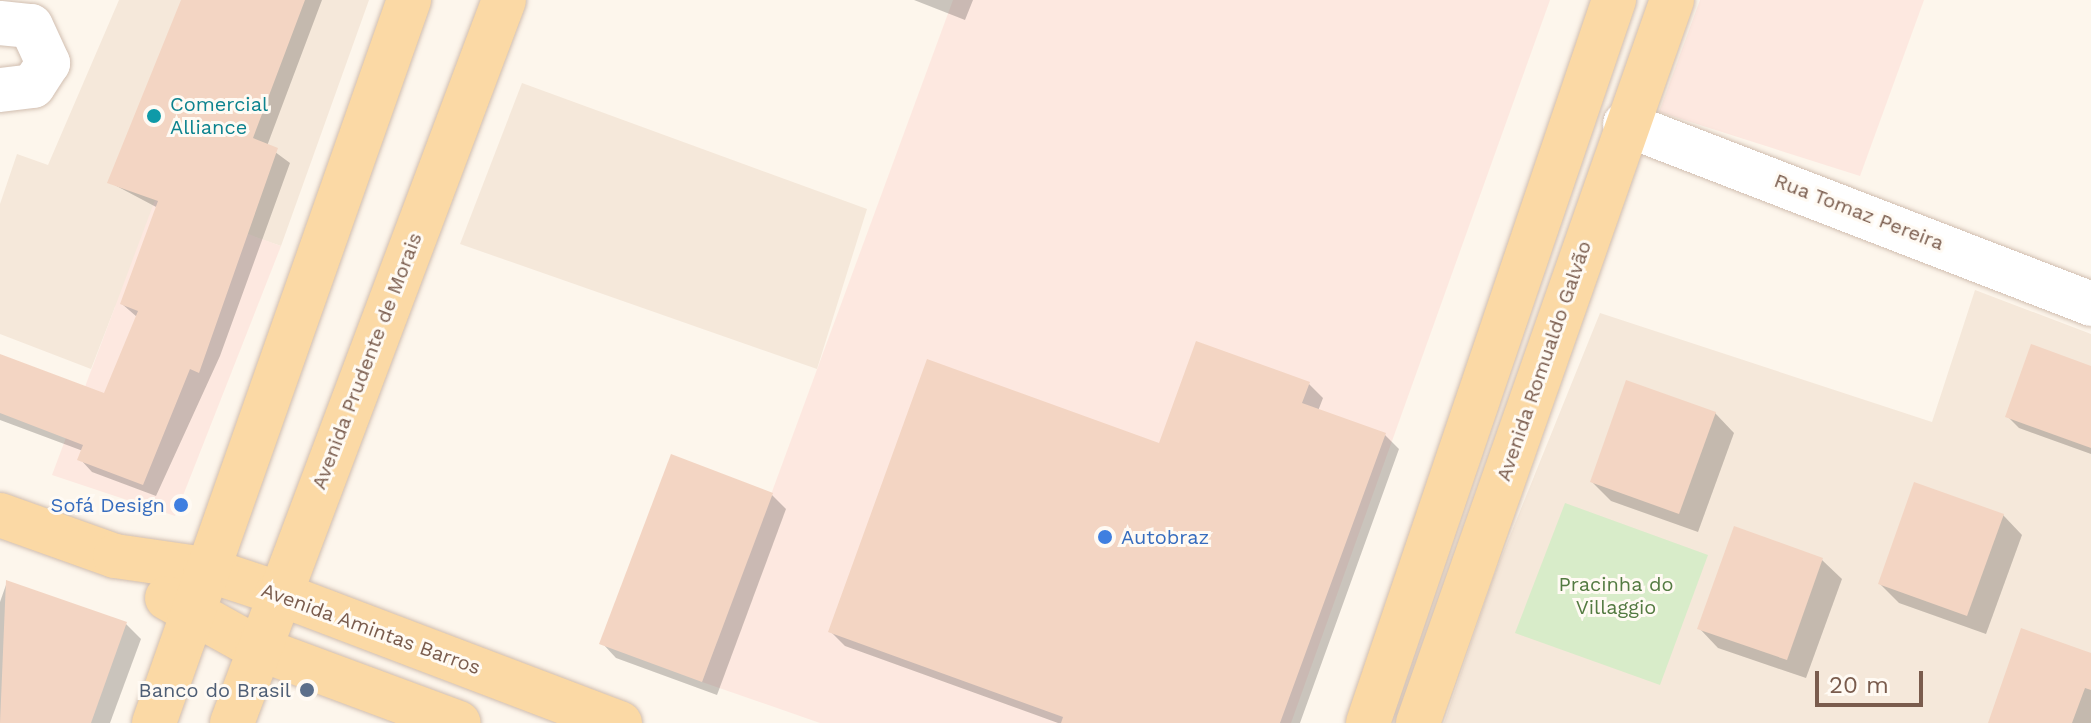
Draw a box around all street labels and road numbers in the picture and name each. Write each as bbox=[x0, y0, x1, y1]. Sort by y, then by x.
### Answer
street label: Rua Tomaz Pereira bbox=[1770, 168, 1948, 256]
street label: Avenida Prudente de Morais bbox=[307, 229, 427, 493]
street label: Avenida Romualdo Galvão bbox=[1491, 237, 1597, 485]
street label: Avenida Amintas Barros bbox=[258, 578, 484, 680]

